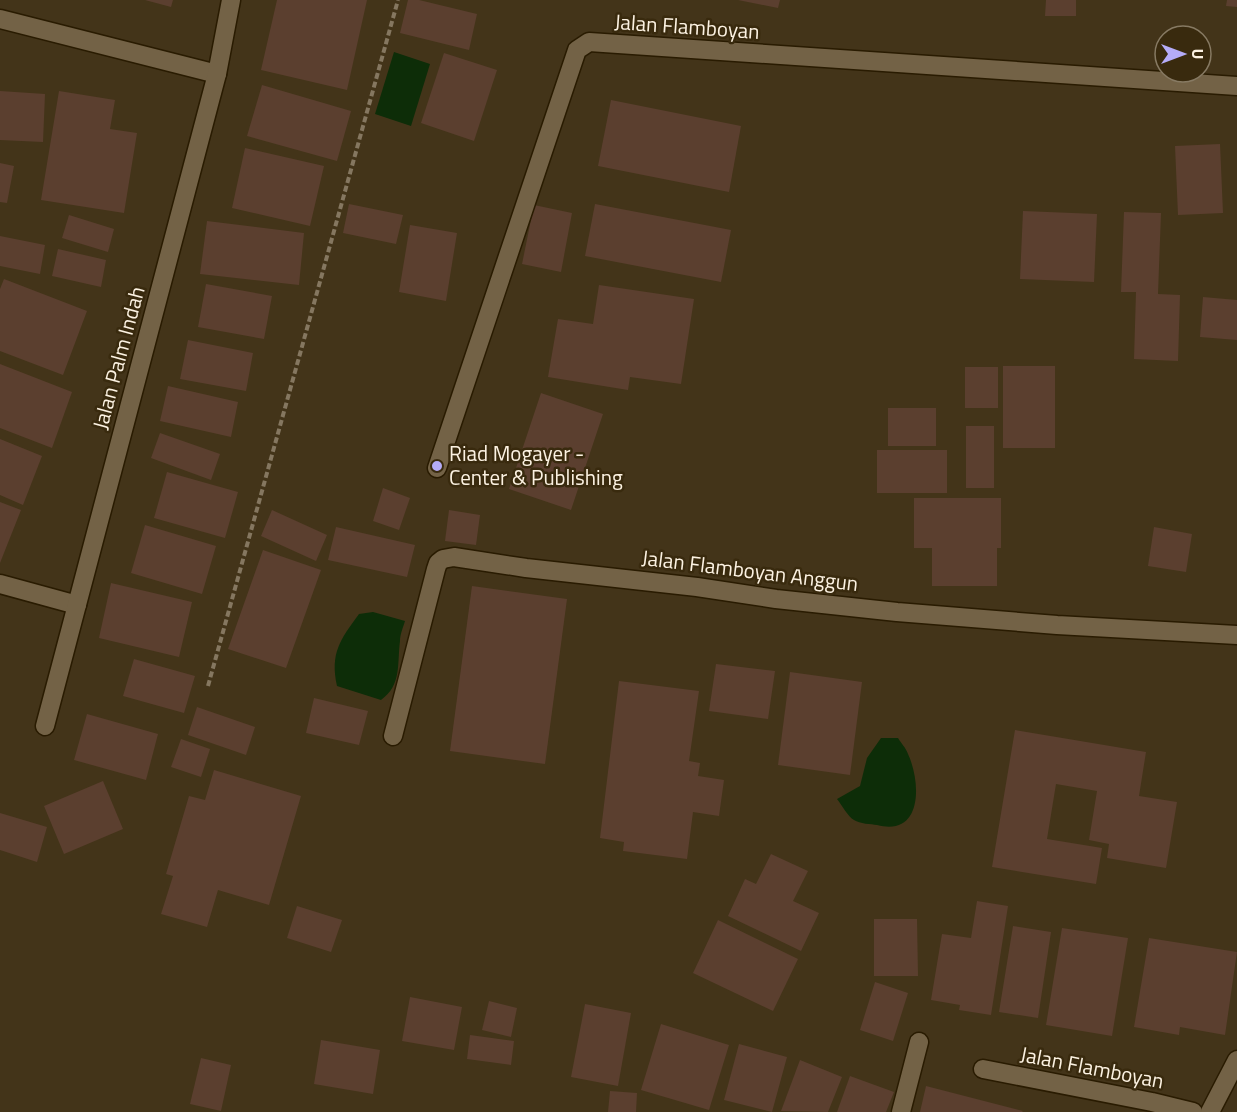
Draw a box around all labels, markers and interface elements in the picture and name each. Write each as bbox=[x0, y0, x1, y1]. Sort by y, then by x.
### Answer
street label: Jalan Flamboyan bbox=[613, 5, 761, 47]
north arrow bbox=[1153, 24, 1213, 84]
text: U bbox=[1186, 49, 1210, 59]
street label: Jalan Palm Indah bbox=[84, 283, 153, 433]
place label: Riad Mogayer - Center & Publishing bbox=[449, 437, 623, 493]
marker: Riad Mogayer - Center & Publishing bbox=[430, 459, 444, 473]
street label: Jalan Flamboyan Anggun bbox=[640, 541, 860, 599]
street label: Jalan Flamboyan bbox=[1018, 1037, 1167, 1097]

